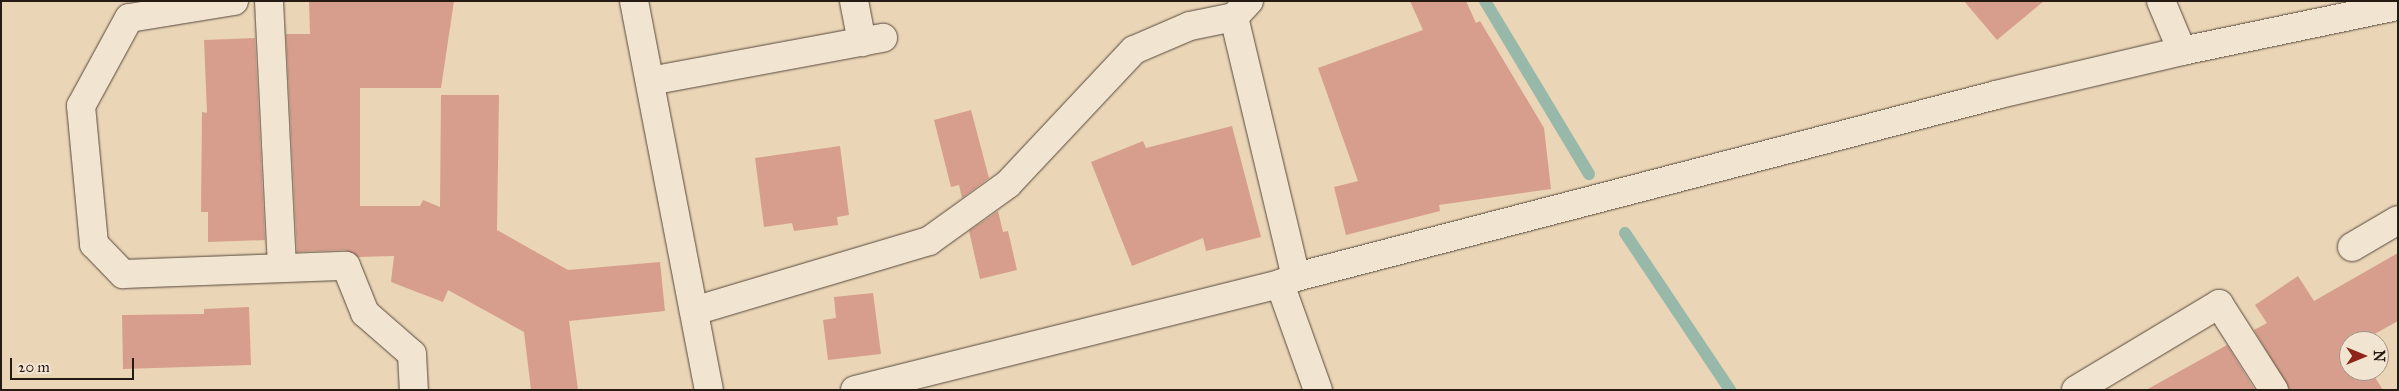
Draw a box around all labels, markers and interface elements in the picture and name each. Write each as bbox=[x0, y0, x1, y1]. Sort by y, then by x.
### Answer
north arrow bbox=[2339, 331, 2389, 381]
scale bar bbox=[12, 348, 136, 380]
text: N bbox=[2370, 350, 2387, 362]
text: 20 m bbox=[18, 358, 50, 376]

